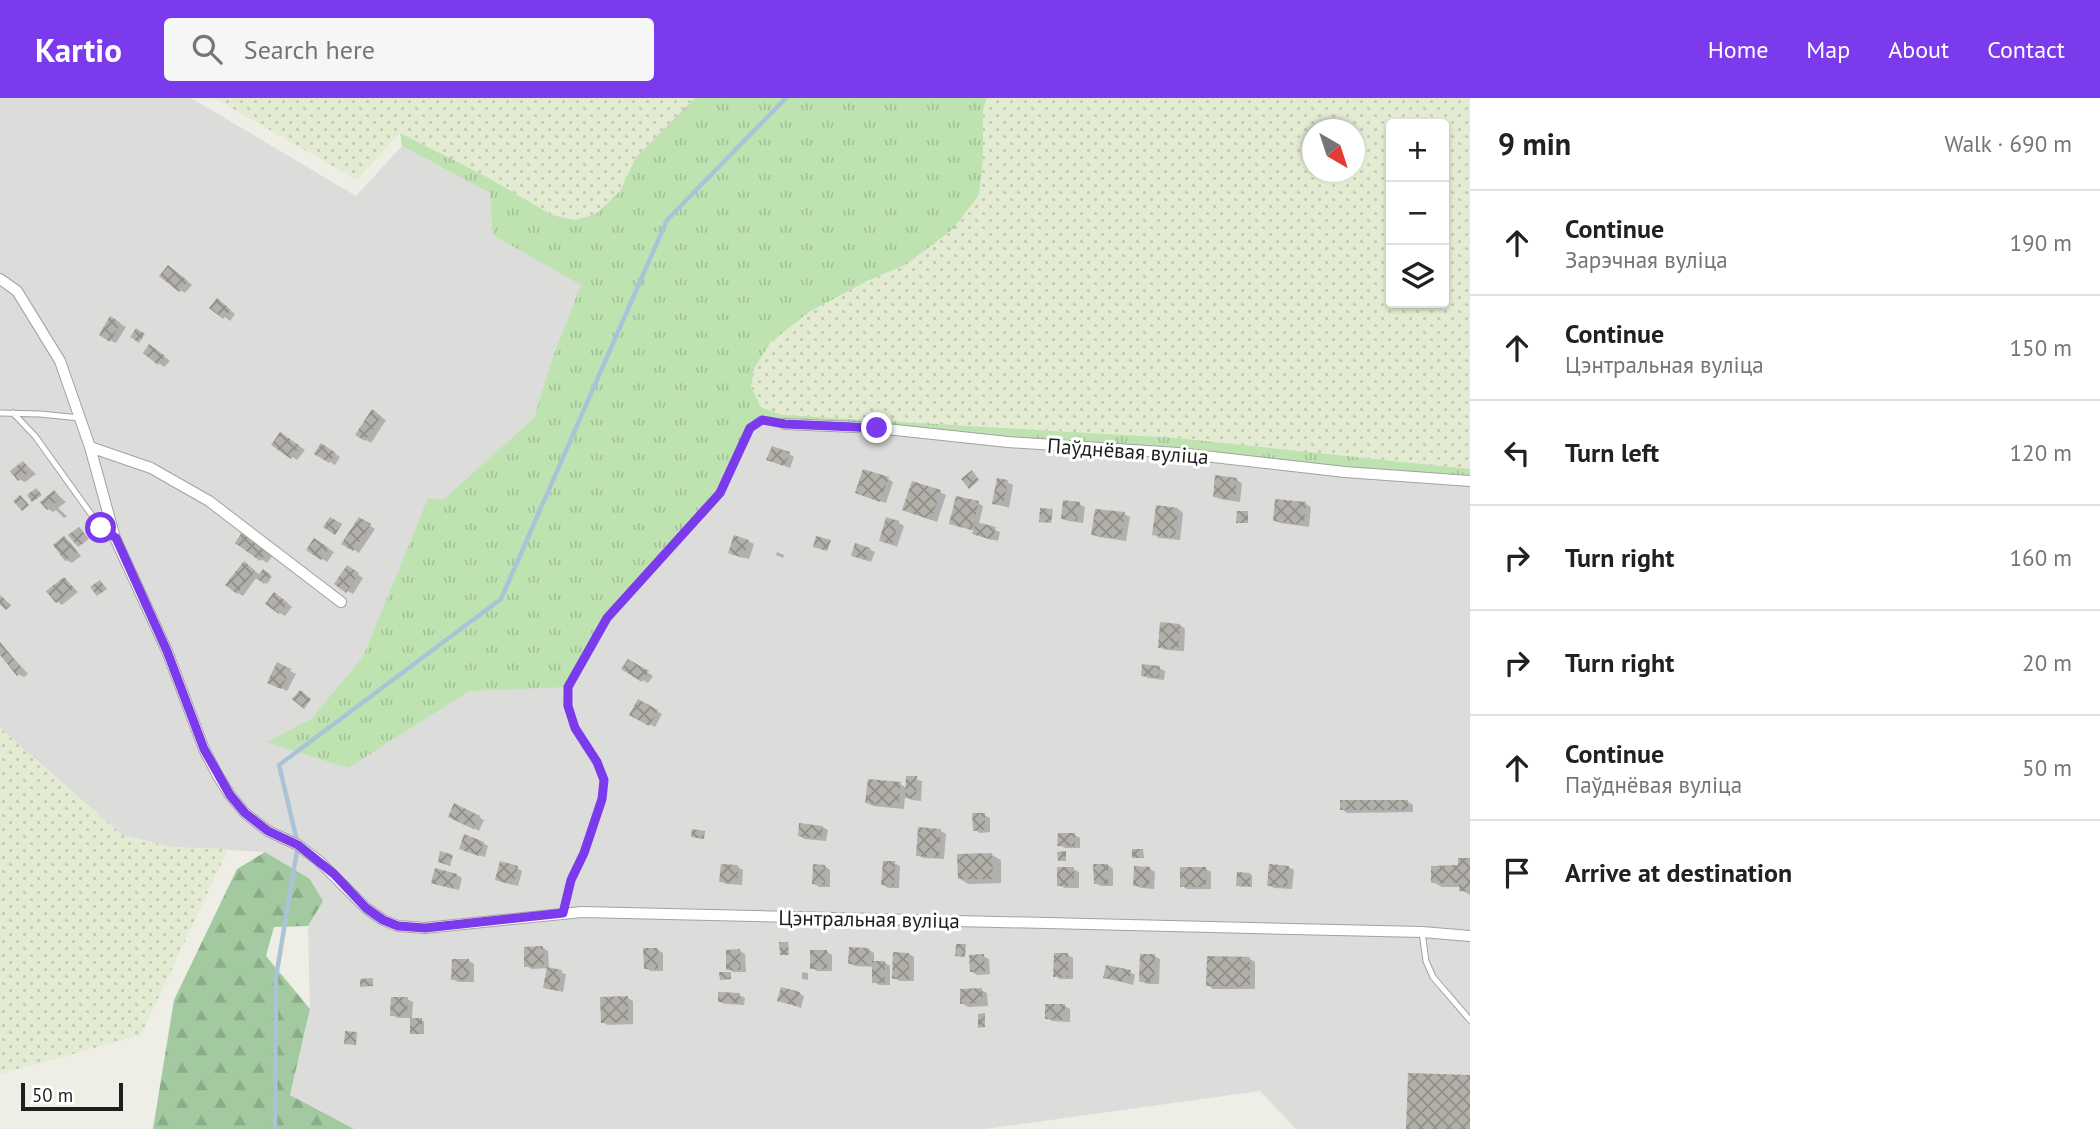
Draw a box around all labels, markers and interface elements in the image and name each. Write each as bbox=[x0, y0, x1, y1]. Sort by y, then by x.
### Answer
search box bbox=[164, 18, 654, 81]
text: Kartio bbox=[35, 28, 122, 71]
icon: search bbox=[188, 30, 226, 68]
text: Search here bbox=[244, 33, 375, 66]
text: Home bbox=[1708, 34, 1768, 65]
text: Map bbox=[1806, 34, 1850, 65]
text: About bbox=[1888, 34, 1949, 65]
text: Contact bbox=[1987, 34, 2065, 65]
north arrow bbox=[1302, 119, 1365, 182]
map controls bbox=[1386, 119, 1449, 308]
button: + bbox=[1386, 119, 1449, 182]
text: 9 min bbox=[1498, 124, 1571, 163]
text: Walk · 690 m bbox=[1945, 129, 2072, 158]
button: − bbox=[1386, 182, 1449, 245]
text: Continue bbox=[1565, 212, 1664, 245]
icon: ahead bbox=[1498, 224, 1536, 262]
text: 190 m bbox=[2010, 228, 2072, 257]
button: layers bbox=[1386, 245, 1449, 308]
text: Зарэчная вуліца bbox=[1565, 245, 1728, 274]
text: Continue bbox=[1565, 317, 1664, 350]
icon: ahead bbox=[1498, 329, 1536, 367]
text: 150 m bbox=[2010, 333, 2072, 362]
text: Цэнтральная вуліца bbox=[1565, 350, 1764, 379]
route end bbox=[861, 412, 892, 443]
street label: Паўднёвая вуліца bbox=[1046, 432, 1210, 470]
icon: left bbox=[1498, 434, 1536, 472]
text: Turn left bbox=[1565, 436, 1659, 469]
text: 120 m bbox=[2010, 438, 2072, 467]
route start bbox=[85, 512, 116, 543]
icon: right bbox=[1498, 539, 1536, 577]
text: Turn right bbox=[1565, 541, 1674, 574]
text: 160 m bbox=[2010, 543, 2072, 572]
icon: right bbox=[1498, 644, 1536, 682]
text: Turn right bbox=[1565, 646, 1674, 679]
text: 20 m bbox=[2022, 648, 2072, 677]
text: Continue bbox=[1565, 737, 1664, 770]
icon: ahead bbox=[1498, 749, 1536, 787]
text: 50 m bbox=[2022, 753, 2072, 782]
text: Паўднёвая вуліца bbox=[1565, 770, 1742, 799]
icon: arrive bbox=[1498, 854, 1536, 892]
text: Arrive at destination bbox=[1565, 856, 1792, 889]
street label: Цэнтральная вуліца bbox=[778, 904, 960, 934]
scale bar bbox=[21, 1080, 122, 1112]
text: 50 m bbox=[32, 1083, 73, 1107]

